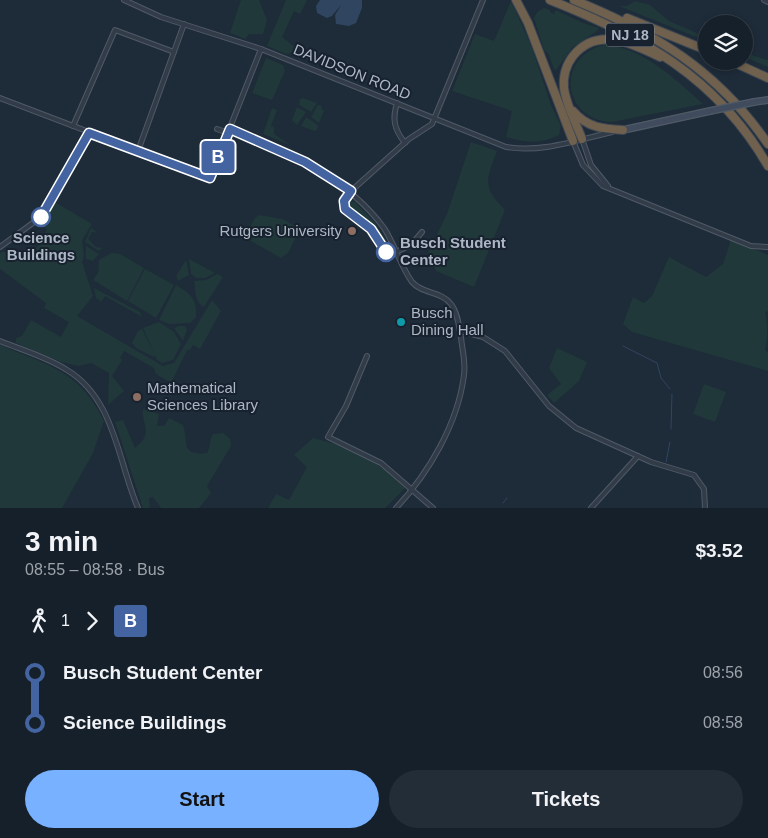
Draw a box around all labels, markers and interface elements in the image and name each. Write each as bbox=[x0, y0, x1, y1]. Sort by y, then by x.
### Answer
map controls bbox=[698, 15, 753, 70]
button: layers bbox=[698, 15, 753, 70]
road number: NJ 18 bbox=[606, 24, 654, 46]
street label: DAVIDSON ROAD bbox=[291, 40, 413, 103]
line badge: B bbox=[202, 141, 234, 173]
text: B bbox=[212, 147, 225, 167]
marker: Science Buildings bbox=[31, 207, 51, 227]
place label: Rutgers University bbox=[219, 222, 342, 239]
marker: Rutgers University bbox=[346, 225, 358, 237]
place label: Science Buildings bbox=[7, 229, 75, 263]
place label: Busch Student Center bbox=[400, 234, 506, 268]
marker: Busch Student Center bbox=[376, 242, 396, 262]
place label: Busch Dining Hall bbox=[411, 304, 484, 338]
marker: Busch Dining Hall bbox=[395, 316, 407, 328]
place label: Mathematical Sciences Library bbox=[147, 379, 258, 413]
marker: Mathematical Sciences Library bbox=[131, 391, 143, 403]
text: 3 min bbox=[25, 526, 98, 557]
text: $3.52 bbox=[695, 540, 743, 561]
text: 08:55 – 08:58 · Bus bbox=[25, 561, 165, 578]
icon: walk bbox=[25, 607, 53, 635]
icon: forward bbox=[78, 607, 106, 635]
text: B bbox=[124, 611, 137, 631]
text: 1 bbox=[61, 612, 70, 629]
text: Busch Student Center bbox=[63, 662, 263, 683]
text: 08:56 bbox=[703, 664, 743, 681]
text: Science Buildings bbox=[63, 712, 227, 733]
text: 08:58 bbox=[703, 714, 743, 731]
button: Start bbox=[25, 770, 379, 828]
button: Tickets bbox=[389, 770, 743, 828]

